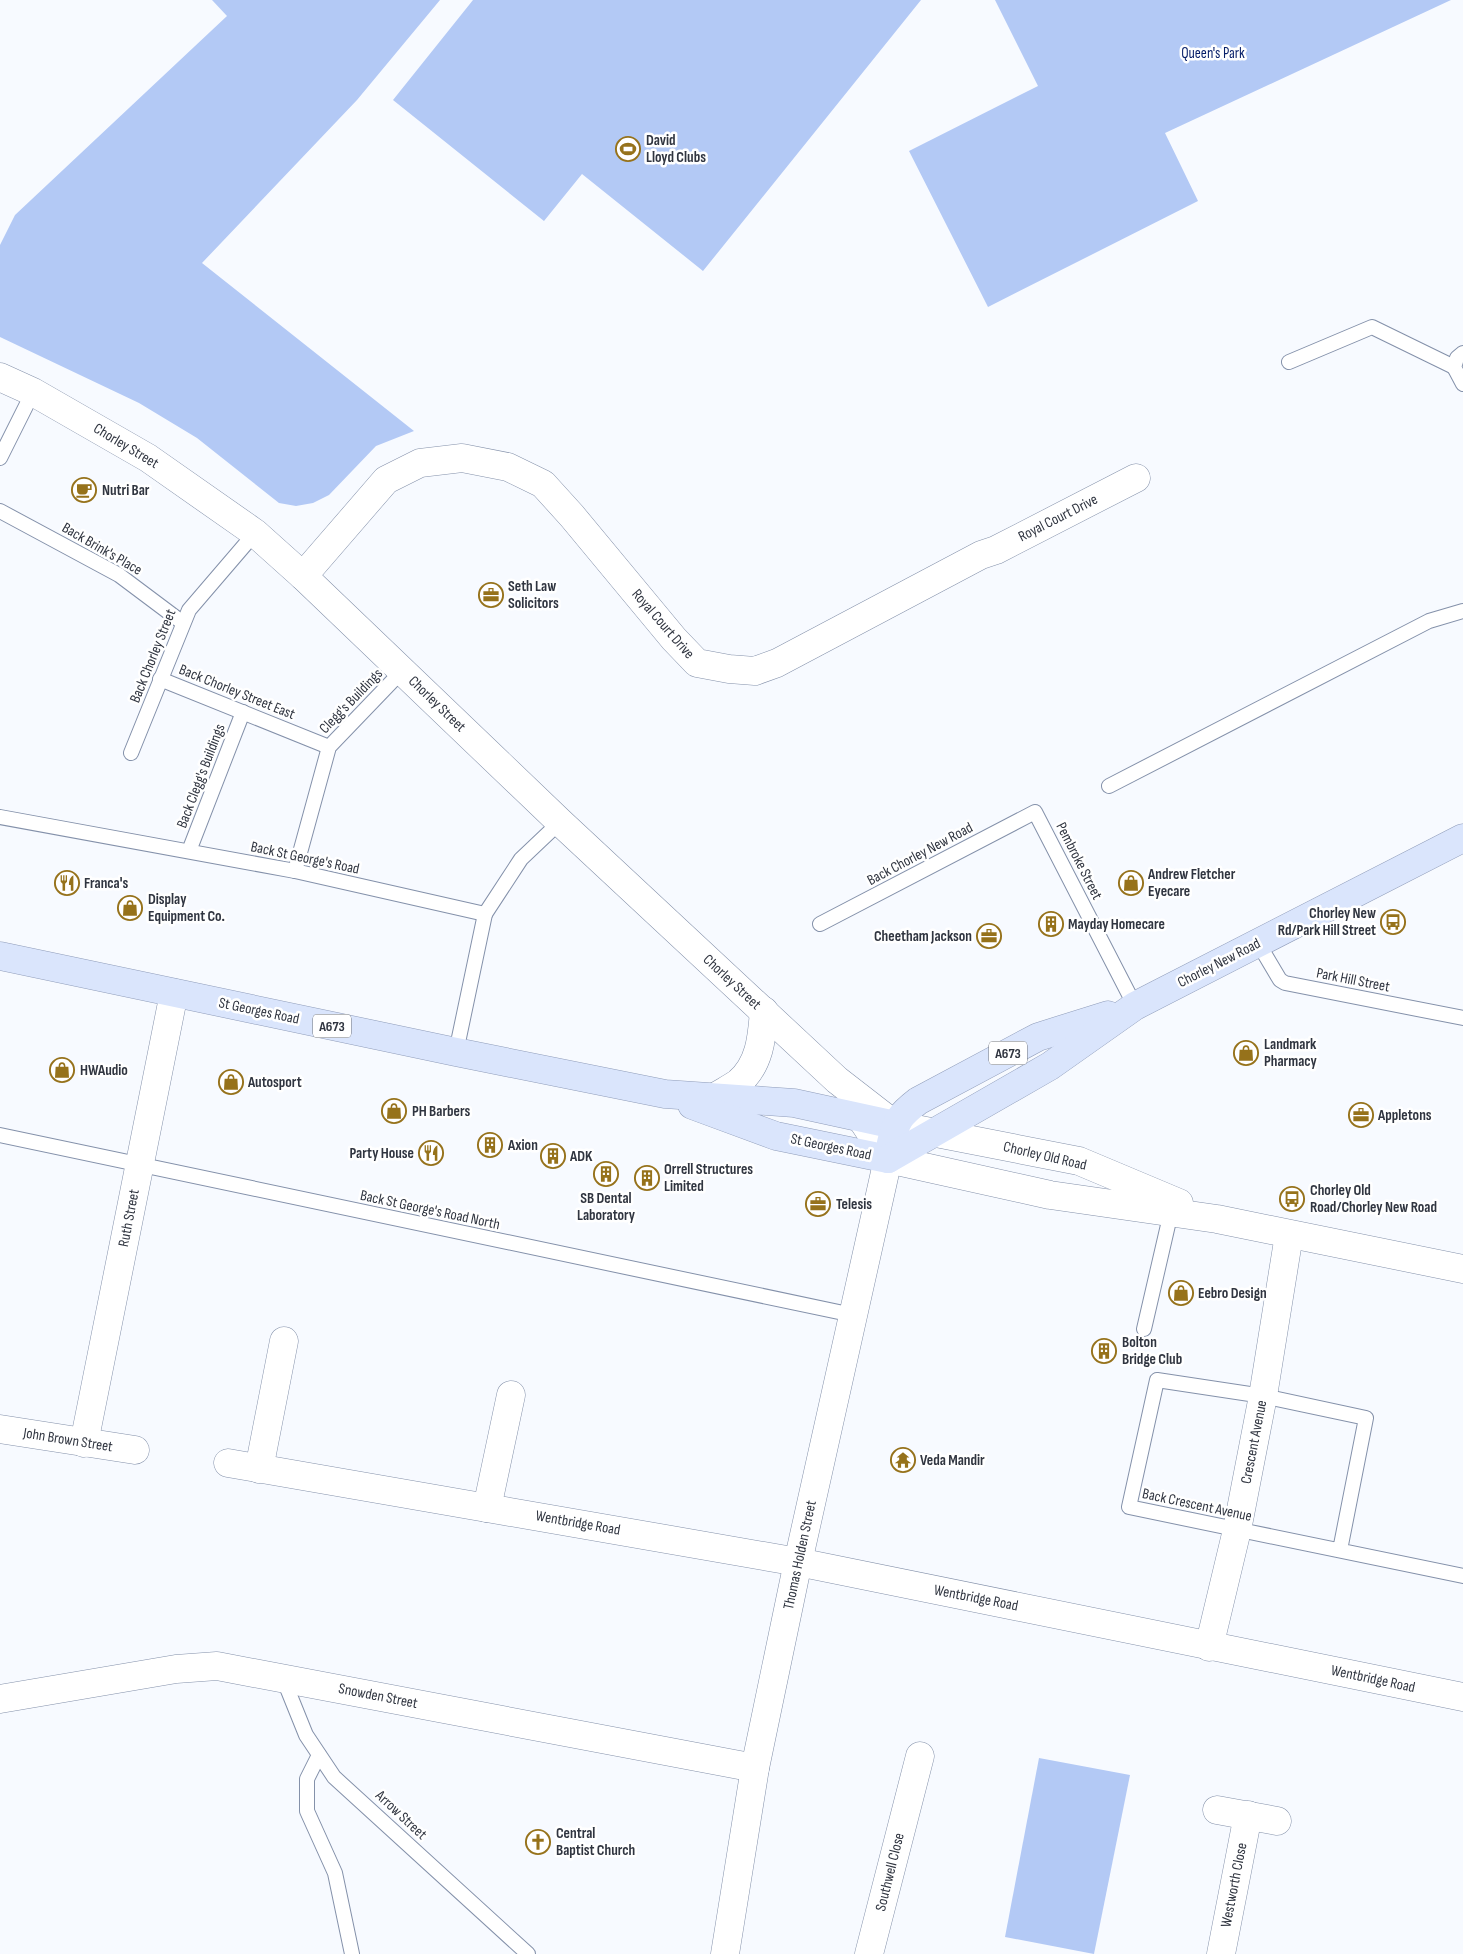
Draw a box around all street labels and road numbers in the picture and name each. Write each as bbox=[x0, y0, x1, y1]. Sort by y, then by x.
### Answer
street label: Chorley Street bbox=[90, 419, 162, 473]
street label: Royal Court Drive bbox=[1015, 490, 1101, 546]
street label: Back Brink's Place bbox=[58, 518, 146, 580]
street label: Royal Court Drive bbox=[627, 585, 699, 663]
street label: Back Chorley Street bbox=[126, 606, 181, 706]
street label: Back Chorley Street East bbox=[176, 660, 298, 724]
street label: Clegg's Buildings bbox=[315, 664, 387, 738]
street label: Chorley Street bbox=[404, 672, 470, 736]
street label: Back Clegg's Buildings bbox=[172, 721, 230, 831]
street label: Back Chorley New Road bbox=[864, 818, 976, 890]
street label: Pembroke Street bbox=[1051, 819, 1107, 903]
street label: Back St George's Road bbox=[249, 837, 361, 879]
street label: Chorley New Road bbox=[1174, 934, 1264, 992]
street label: Chorley Street bbox=[699, 950, 765, 1014]
street label: Park Hill Street bbox=[1315, 964, 1392, 997]
street label: St Georges Road bbox=[217, 993, 301, 1029]
road number: A673 bbox=[313, 1014, 351, 1038]
road number: A673 bbox=[989, 1042, 1027, 1064]
street label: St Georges Road bbox=[789, 1129, 873, 1165]
street label: Chorley Old Road bbox=[1001, 1137, 1089, 1175]
street label: Back St George's Road North bbox=[358, 1186, 502, 1234]
street label: Ruth Street bbox=[114, 1187, 144, 1248]
street label: Crescent Avenue bbox=[1237, 1399, 1271, 1485]
street label: John Brown Street bbox=[21, 1423, 114, 1457]
street label: Back Crescent Avenue bbox=[1141, 1484, 1253, 1526]
street label: Thomas Holden Street bbox=[779, 1498, 821, 1611]
street label: Wentbridge Road bbox=[534, 1506, 622, 1540]
street label: Wentbridge Road bbox=[932, 1581, 1020, 1615]
street label: Wentbridge Road bbox=[1329, 1661, 1417, 1697]
street label: Snowden Street bbox=[337, 1679, 420, 1713]
street label: Arrow Street bbox=[370, 1786, 431, 1844]
street label: Southwell Close bbox=[871, 1831, 909, 1913]
street label: Westworth Close bbox=[1217, 1841, 1251, 1929]

